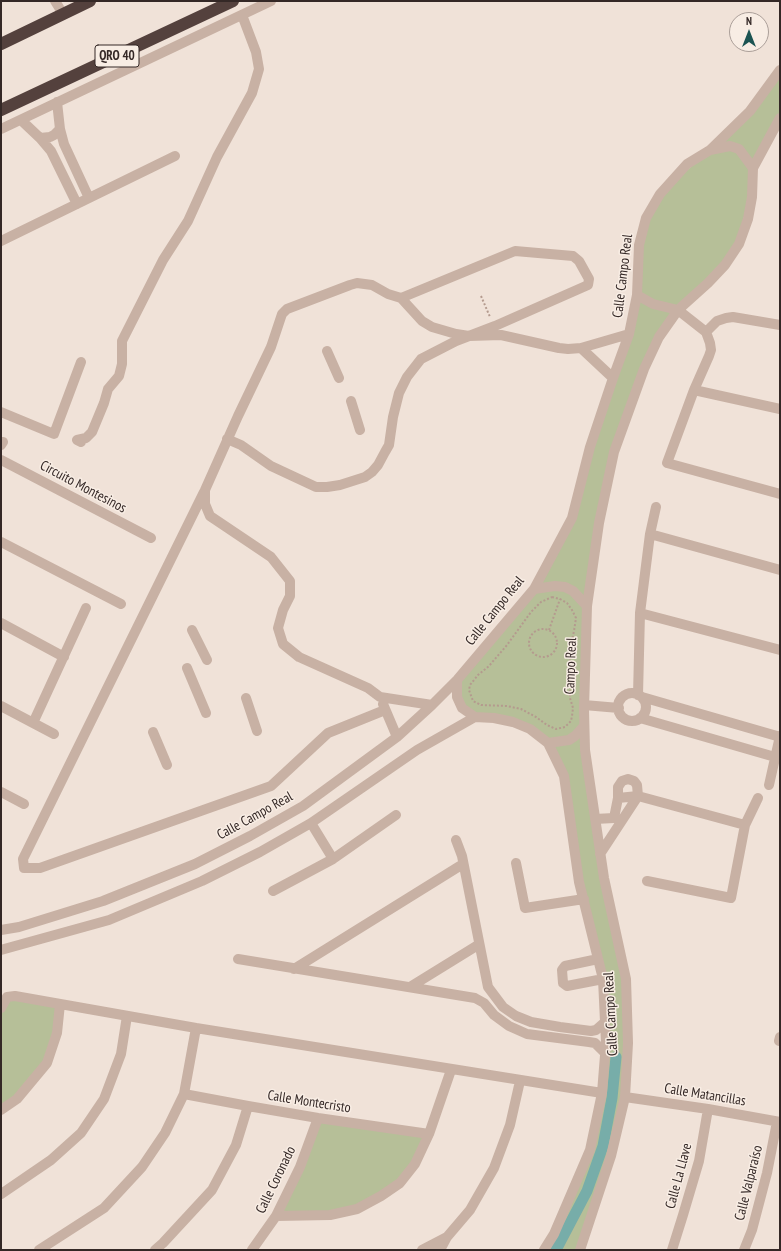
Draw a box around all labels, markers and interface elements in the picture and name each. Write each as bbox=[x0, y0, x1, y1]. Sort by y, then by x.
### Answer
north arrow bbox=[729, 12, 769, 52]
text: N bbox=[746, 14, 752, 28]
road number: QRO 40 bbox=[95, 45, 139, 67]
street label: Calle Campo Real bbox=[610, 233, 636, 319]
street label: Circuito Montesinos bbox=[37, 457, 129, 517]
street label: Calle Campo Real bbox=[462, 573, 528, 649]
street label: Campo Real bbox=[562, 637, 580, 695]
street label: Calle Campo Real bbox=[214, 788, 296, 844]
street label: Calle Campo Real bbox=[600, 972, 622, 1056]
street label: Calle Matancillas bbox=[663, 1080, 747, 1110]
street label: Calle Montecristo bbox=[266, 1087, 352, 1117]
street label: Calle La Llave bbox=[662, 1141, 696, 1211]
street label: Calle Coronado bbox=[252, 1144, 300, 1216]
street label: Calle Valparaíso bbox=[732, 1144, 766, 1222]

